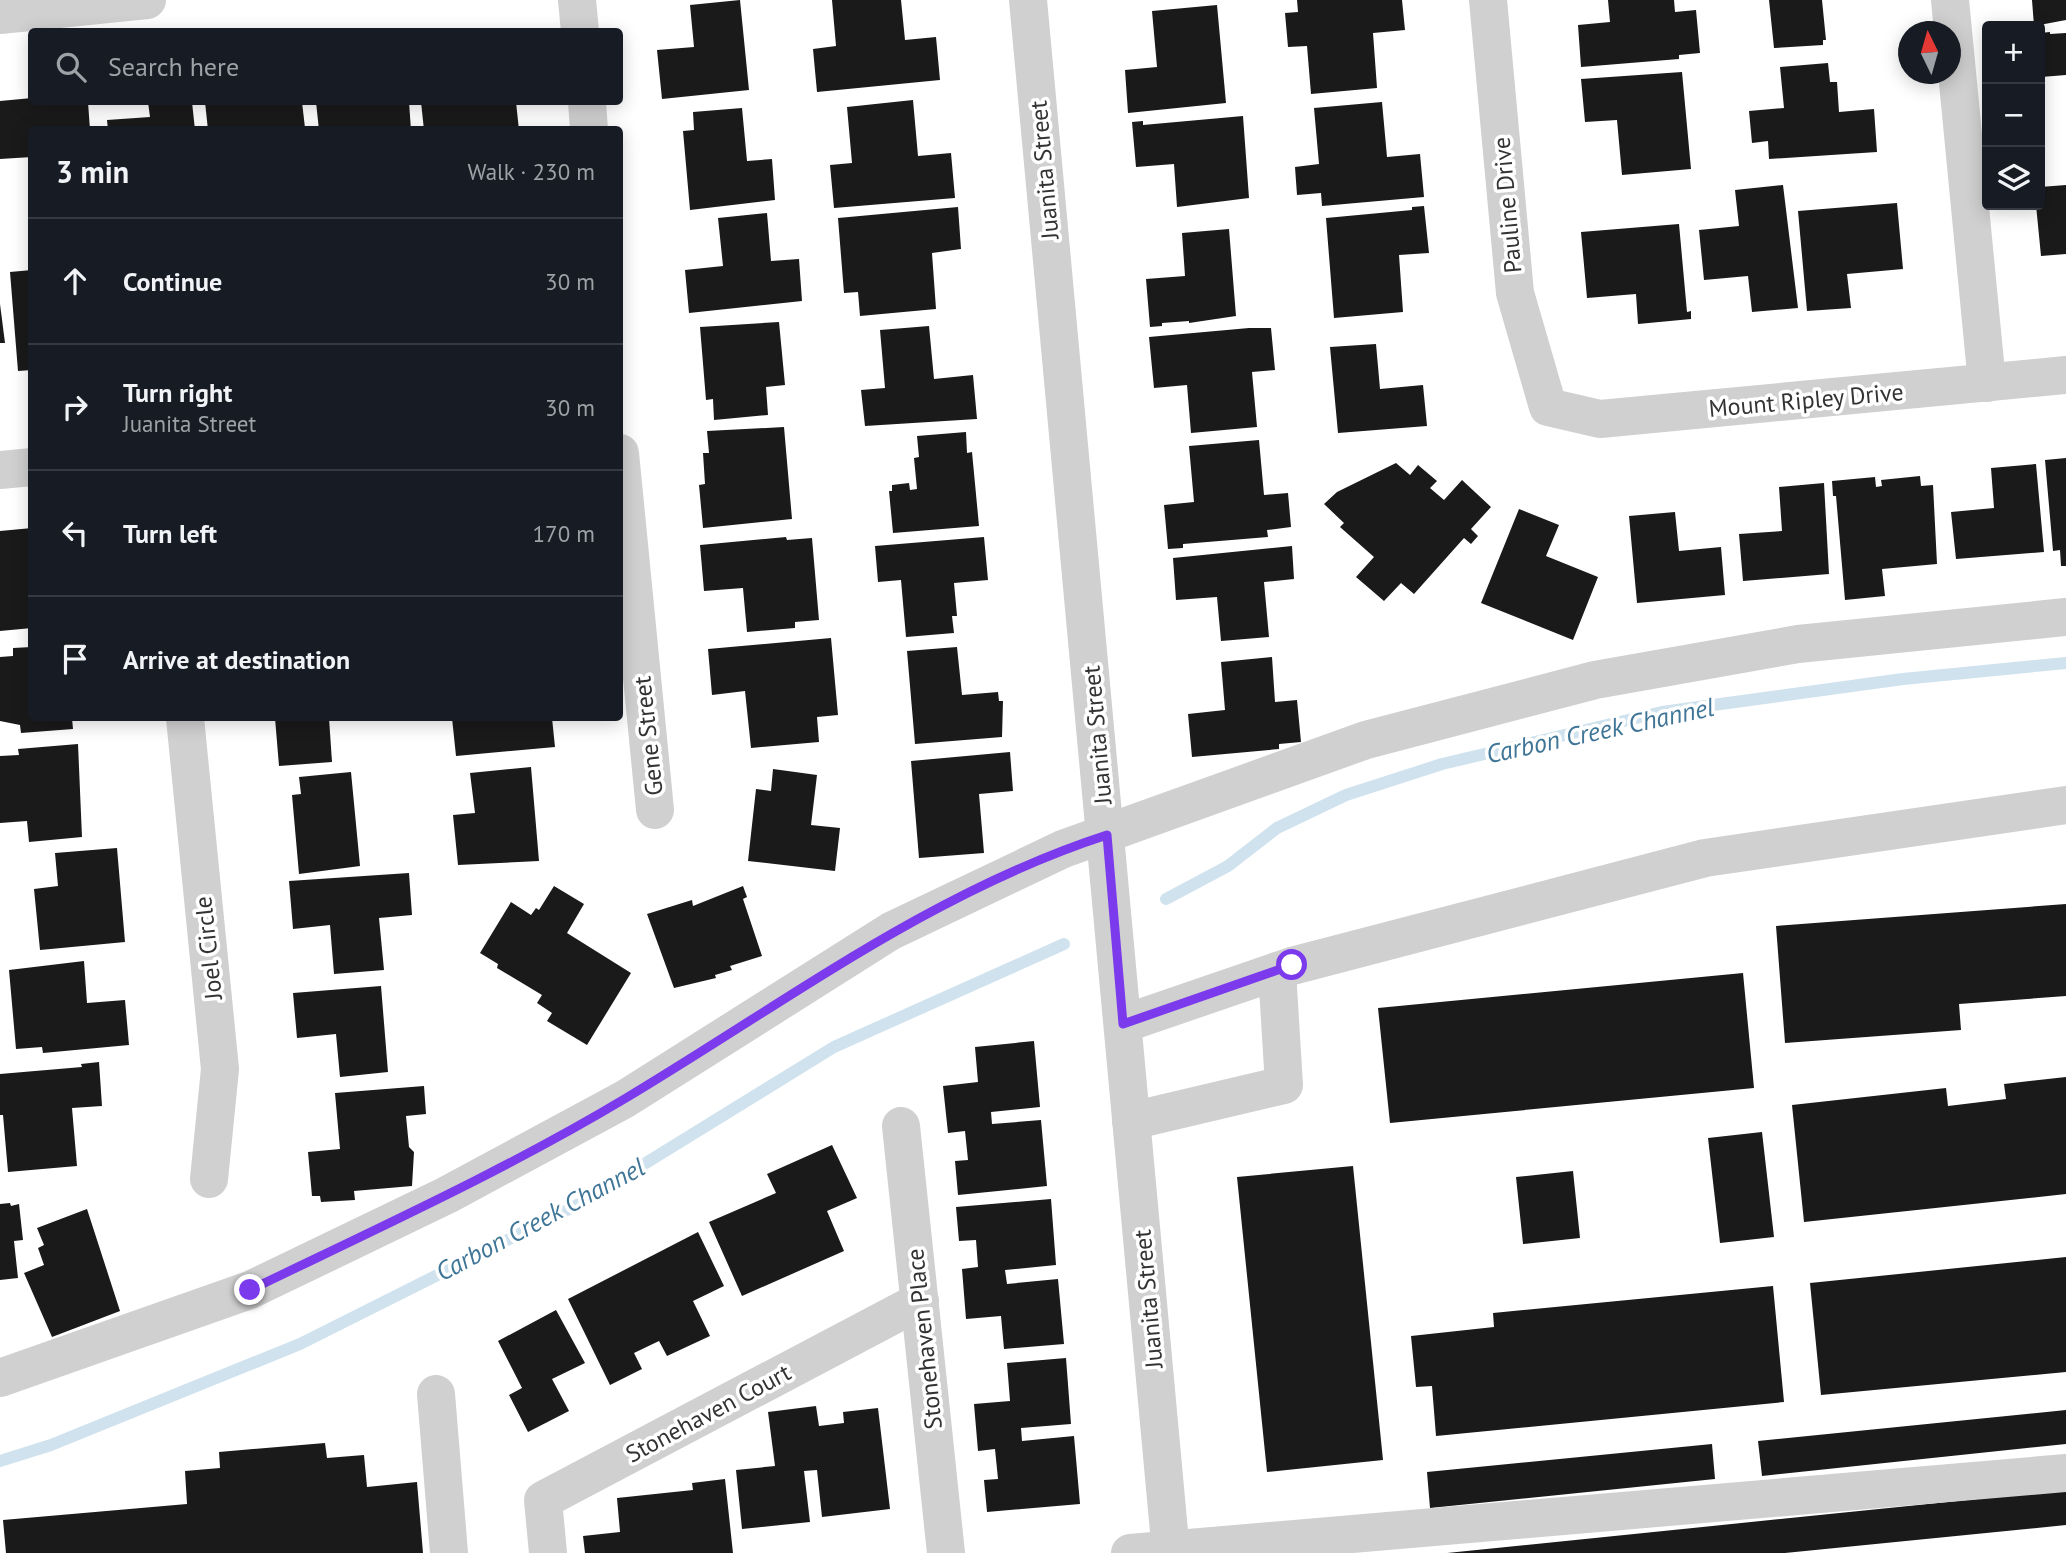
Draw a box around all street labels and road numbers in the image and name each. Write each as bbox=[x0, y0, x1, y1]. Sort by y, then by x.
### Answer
street label: Juanita Street bbox=[1022, 99, 1066, 242]
street label: Pauline Drive bbox=[1486, 136, 1528, 274]
street label: Mount Ripley Drive bbox=[1707, 376, 1905, 424]
street label: Juanita Street bbox=[1075, 664, 1119, 807]
street label: Gene Street bbox=[626, 675, 670, 797]
street label: Joel Circle bbox=[187, 895, 229, 1002]
street label: Juanita Street bbox=[1126, 1228, 1170, 1371]
street label: Stonehaven Place bbox=[899, 1247, 949, 1431]
street label: Stonehaven Court bbox=[620, 1356, 796, 1470]

